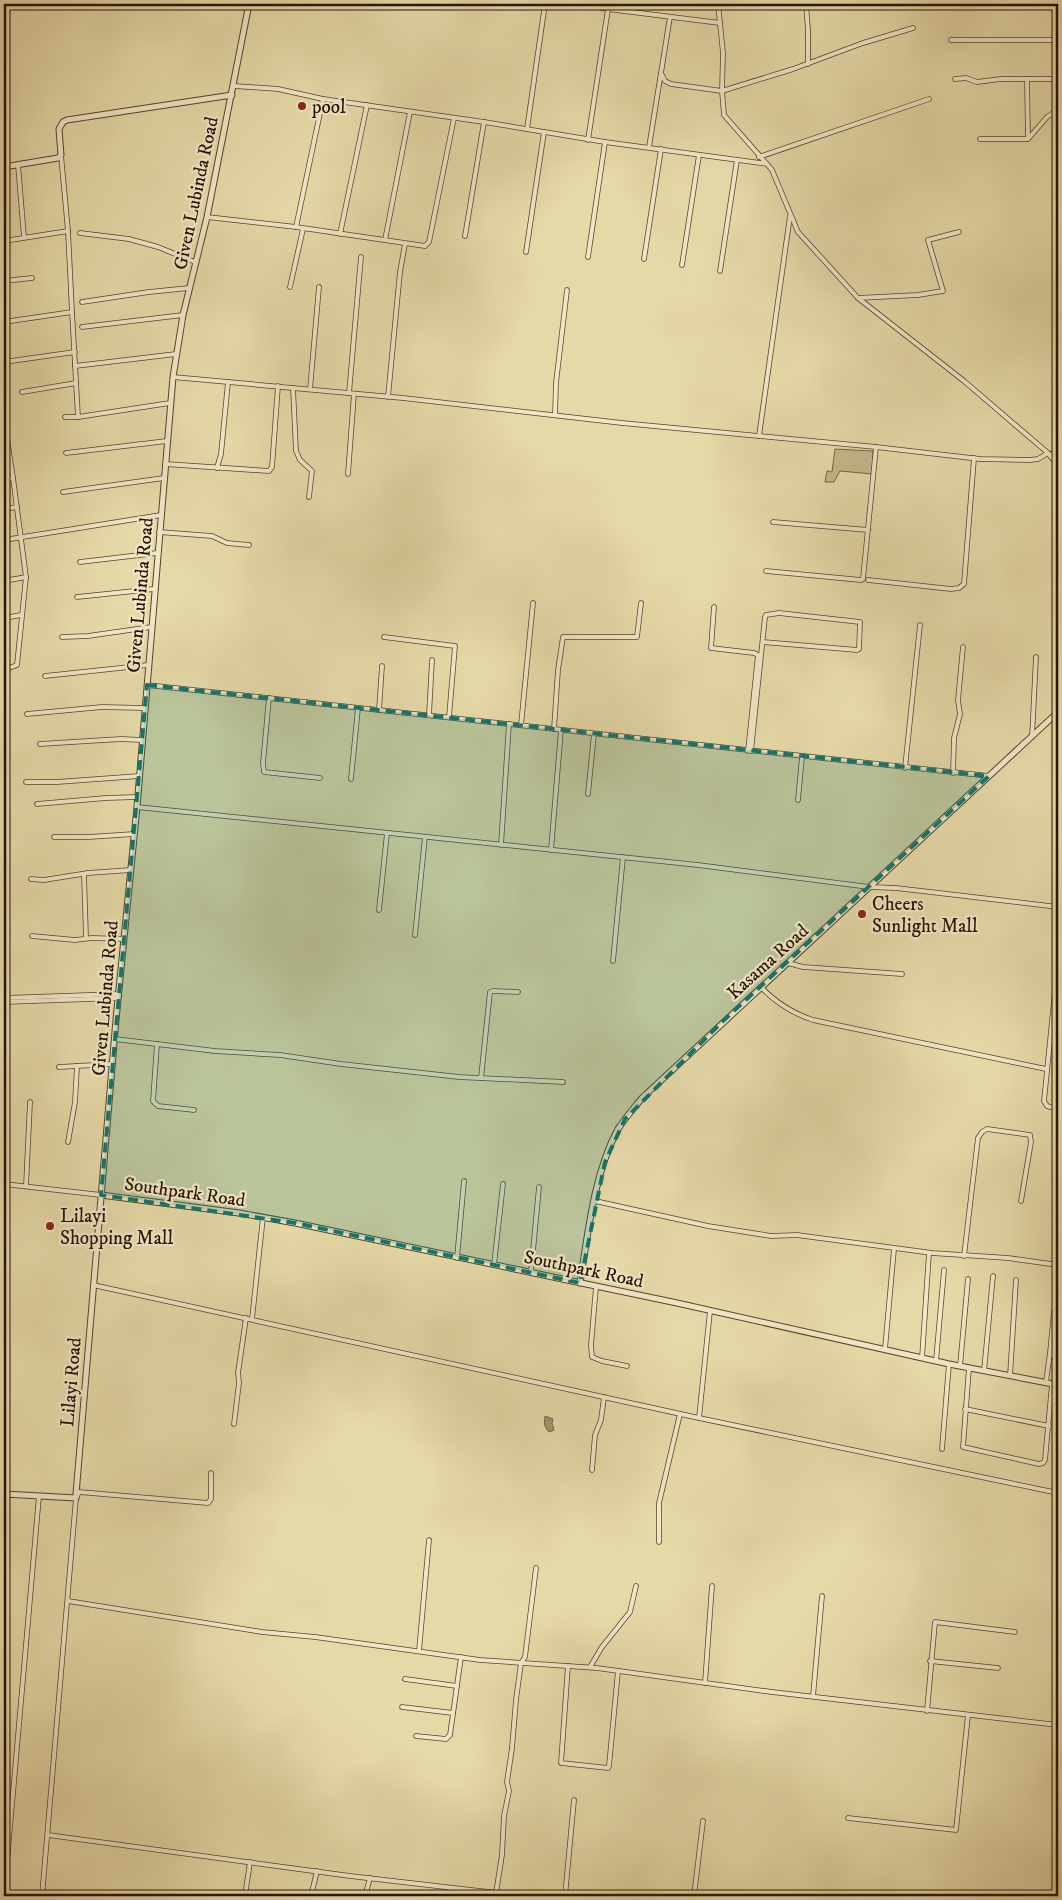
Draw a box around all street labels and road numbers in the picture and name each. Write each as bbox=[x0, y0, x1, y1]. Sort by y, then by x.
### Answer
street label: Given Lubinda Road bbox=[169, 114, 224, 272]
street label: Given Lubinda Road bbox=[122, 516, 159, 674]
street label: Given Lubinda Road bbox=[87, 919, 124, 1077]
street label: Kasama Road bbox=[723, 919, 814, 1005]
street label: Southpark Road bbox=[123, 1173, 247, 1212]
street label: Southpark Road bbox=[522, 1246, 646, 1293]
street label: Lilayi Road bbox=[56, 1336, 87, 1428]

